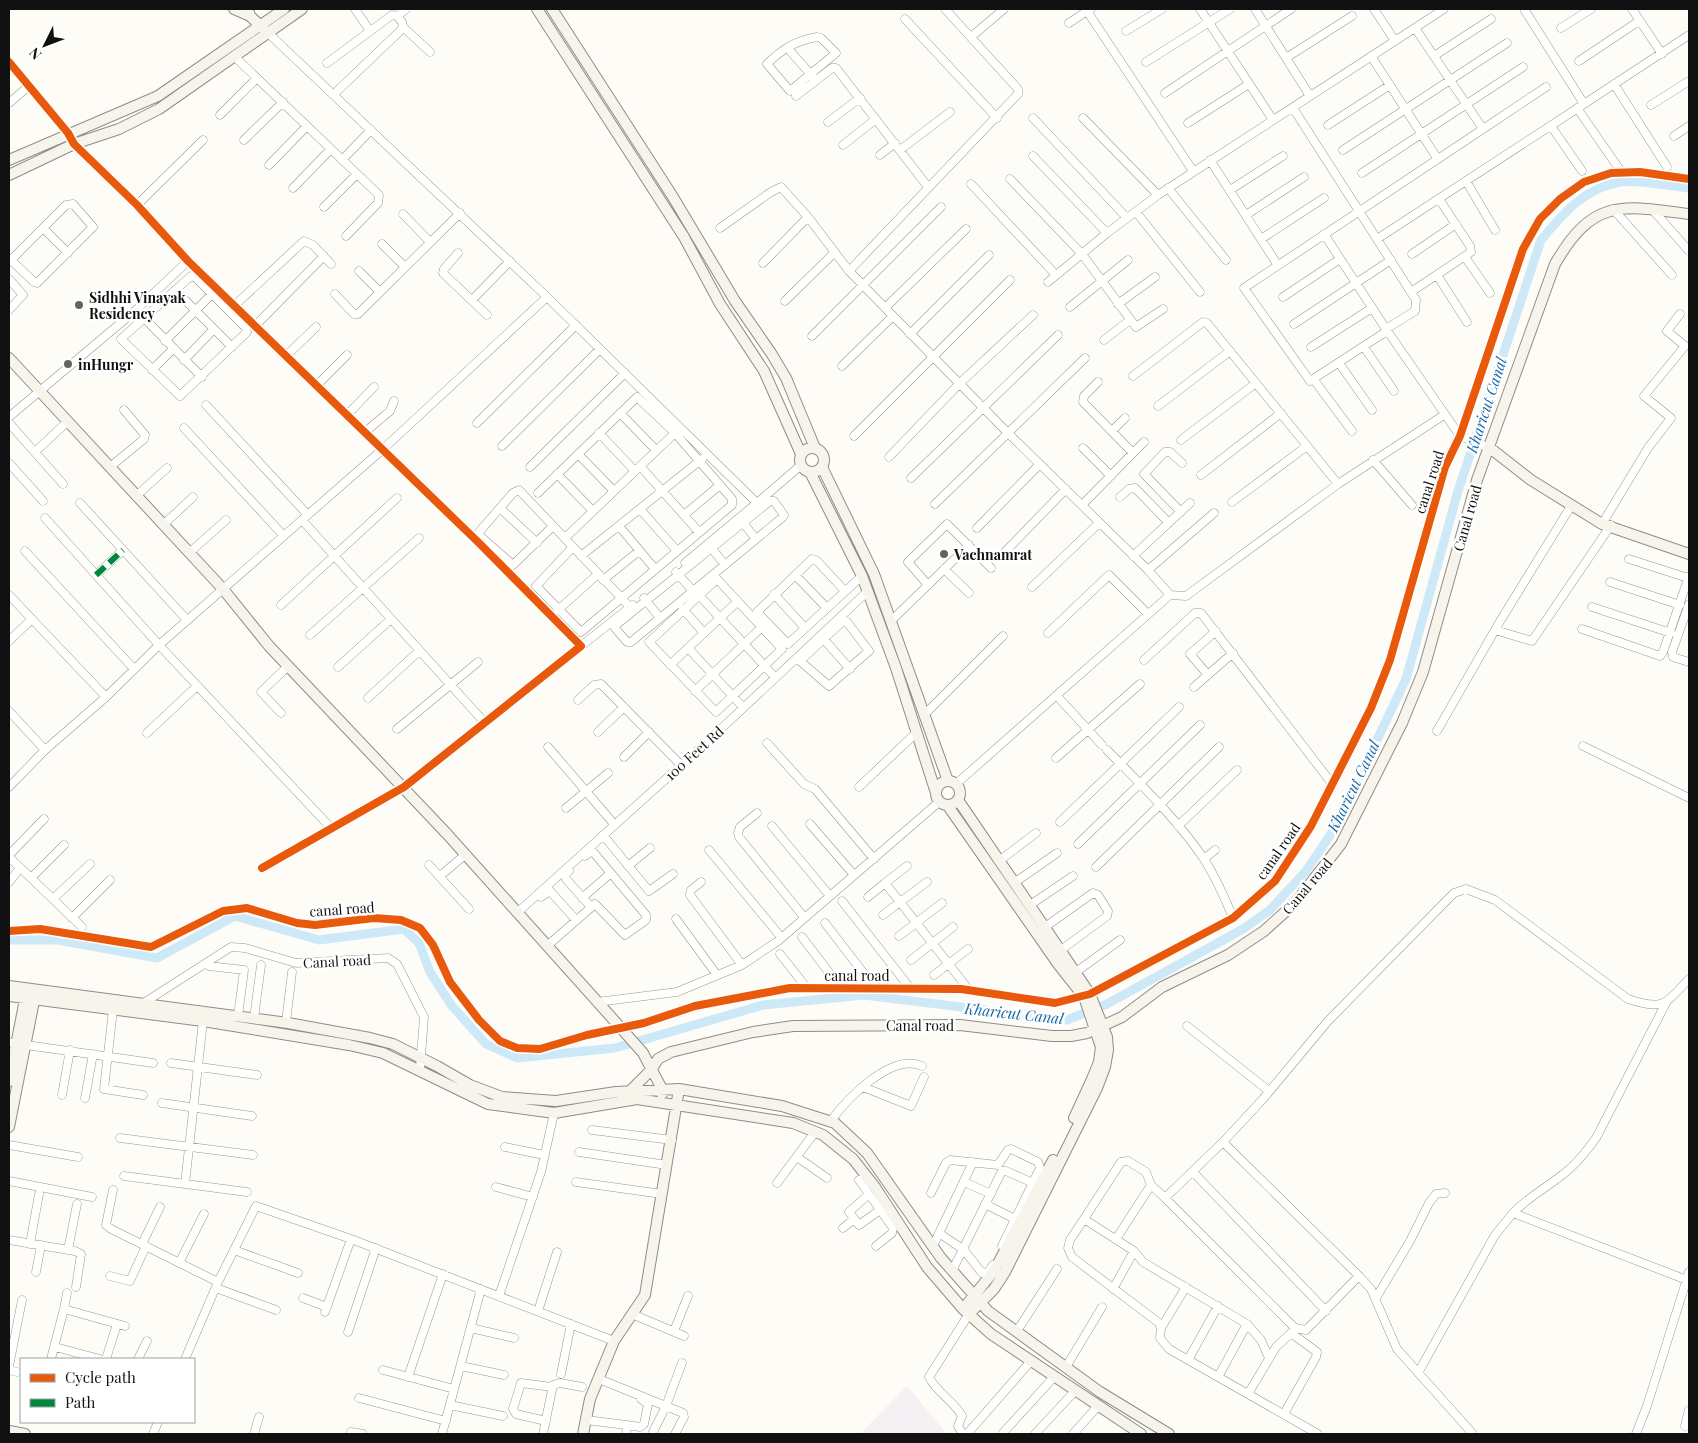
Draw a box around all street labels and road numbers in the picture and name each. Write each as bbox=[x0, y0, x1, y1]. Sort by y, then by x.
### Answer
street label: canal road bbox=[1410, 448, 1448, 516]
street label: Canal road bbox=[1448, 483, 1486, 553]
street label: 100 Feet Rd bbox=[661, 722, 727, 784]
street label: canal road bbox=[1251, 819, 1305, 883]
street label: Canal road bbox=[1278, 854, 1336, 918]
street label: canal road bbox=[309, 897, 375, 921]
street label: Canal road bbox=[302, 950, 372, 972]
street label: canal road bbox=[824, 966, 890, 985]
street label: Canal road bbox=[886, 1016, 954, 1035]

